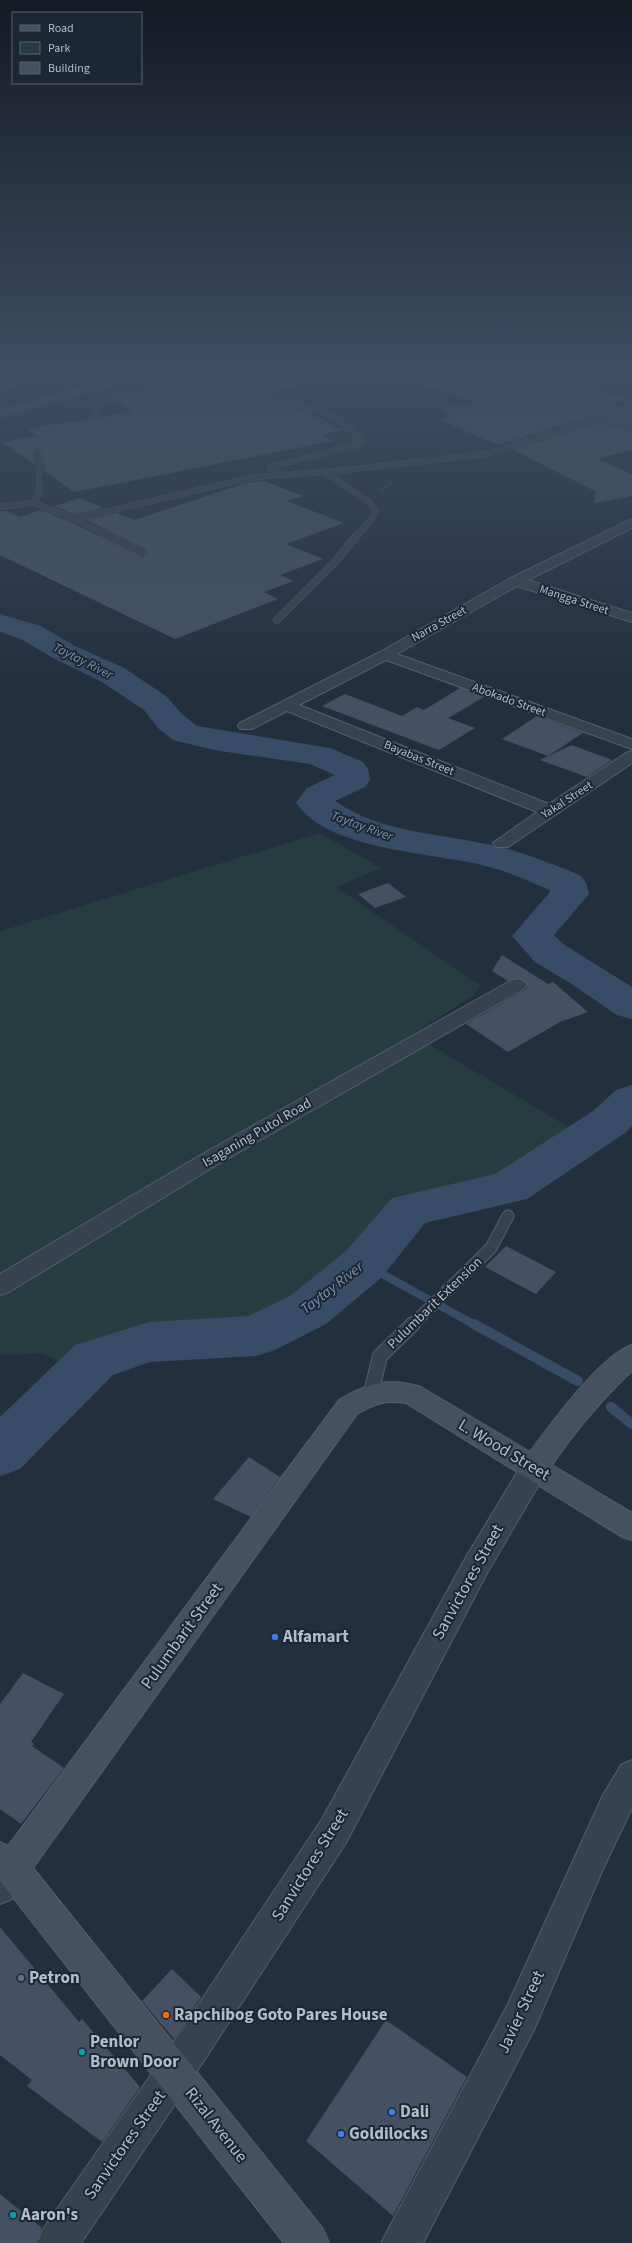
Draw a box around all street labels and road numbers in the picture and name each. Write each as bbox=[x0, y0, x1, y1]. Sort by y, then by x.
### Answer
street label: Mangga Street bbox=[537, 581, 611, 619]
street label: Narra Street bbox=[408, 602, 470, 646]
street label: Abokado Street bbox=[470, 679, 548, 721]
street label: Bayabas Street bbox=[381, 736, 457, 780]
street label: Yakal Street bbox=[537, 777, 596, 824]
street label: Isaganing Putol Road bbox=[199, 1094, 315, 1172]
street label: Pulumbarit Extension bbox=[383, 1252, 487, 1354]
street label: L. Wood Street bbox=[454, 1413, 555, 1487]
street label: Sanvictores Street bbox=[426, 1520, 510, 1644]
street label: Pulumbarit Street bbox=[135, 1578, 229, 1694]
street label: Sanvictores Street bbox=[266, 1804, 354, 1926]
street label: Javier Street bbox=[491, 1966, 551, 2057]
street label: Rizal Avenue bbox=[179, 2082, 253, 2168]
street label: Sanvictores Street bbox=[78, 2085, 172, 2205]

